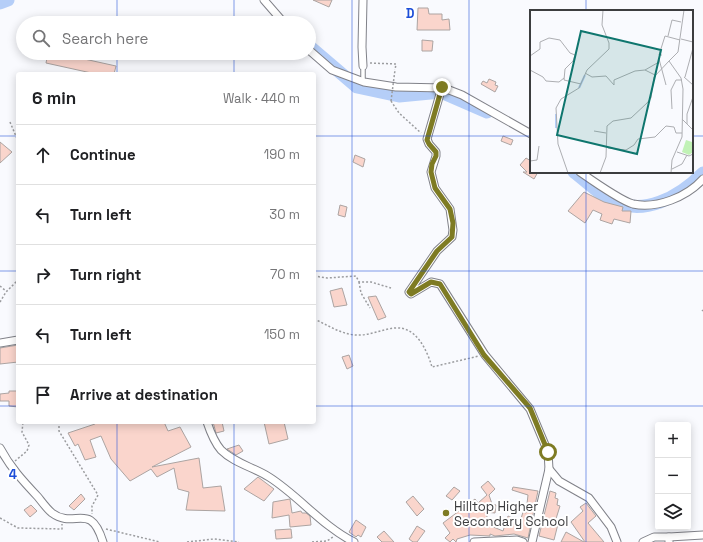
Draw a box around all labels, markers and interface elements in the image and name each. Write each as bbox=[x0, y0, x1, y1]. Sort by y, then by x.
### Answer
text: D bbox=[406, 5, 415, 22]
inset map bbox=[530, 10, 693, 173]
search box bbox=[16, 16, 316, 60]
icon: search bbox=[30, 27, 52, 49]
text: Search here bbox=[62, 29, 148, 48]
route end bbox=[433, 78, 451, 96]
text: 6 min bbox=[32, 87, 76, 109]
text: Walk · 440 m bbox=[223, 90, 300, 107]
icon: ahead bbox=[32, 144, 54, 166]
text: Continue bbox=[70, 145, 136, 164]
text: 190 m bbox=[264, 146, 300, 163]
icon: left bbox=[32, 204, 54, 226]
text: Turn left bbox=[70, 205, 132, 224]
text: 30 m bbox=[269, 206, 300, 223]
icon: right bbox=[32, 264, 54, 286]
text: Turn right bbox=[70, 265, 141, 284]
text: 70 m bbox=[270, 266, 300, 283]
icon: left bbox=[32, 324, 54, 346]
text: Turn left bbox=[70, 325, 132, 344]
text: 150 m bbox=[264, 326, 300, 343]
icon: arrive bbox=[32, 384, 54, 406]
text: Arrive at destination bbox=[70, 385, 218, 404]
map controls bbox=[655, 422, 691, 530]
button: + bbox=[655, 422, 691, 458]
route start bbox=[539, 443, 557, 461]
button: − bbox=[655, 458, 691, 494]
text: 4 bbox=[9, 466, 17, 483]
button: layers bbox=[655, 494, 691, 530]
place label: Hilltop Higher Secondary School bbox=[454, 498, 568, 530]
marker: Hilltop Higher Secondary School bbox=[441, 508, 451, 518]

